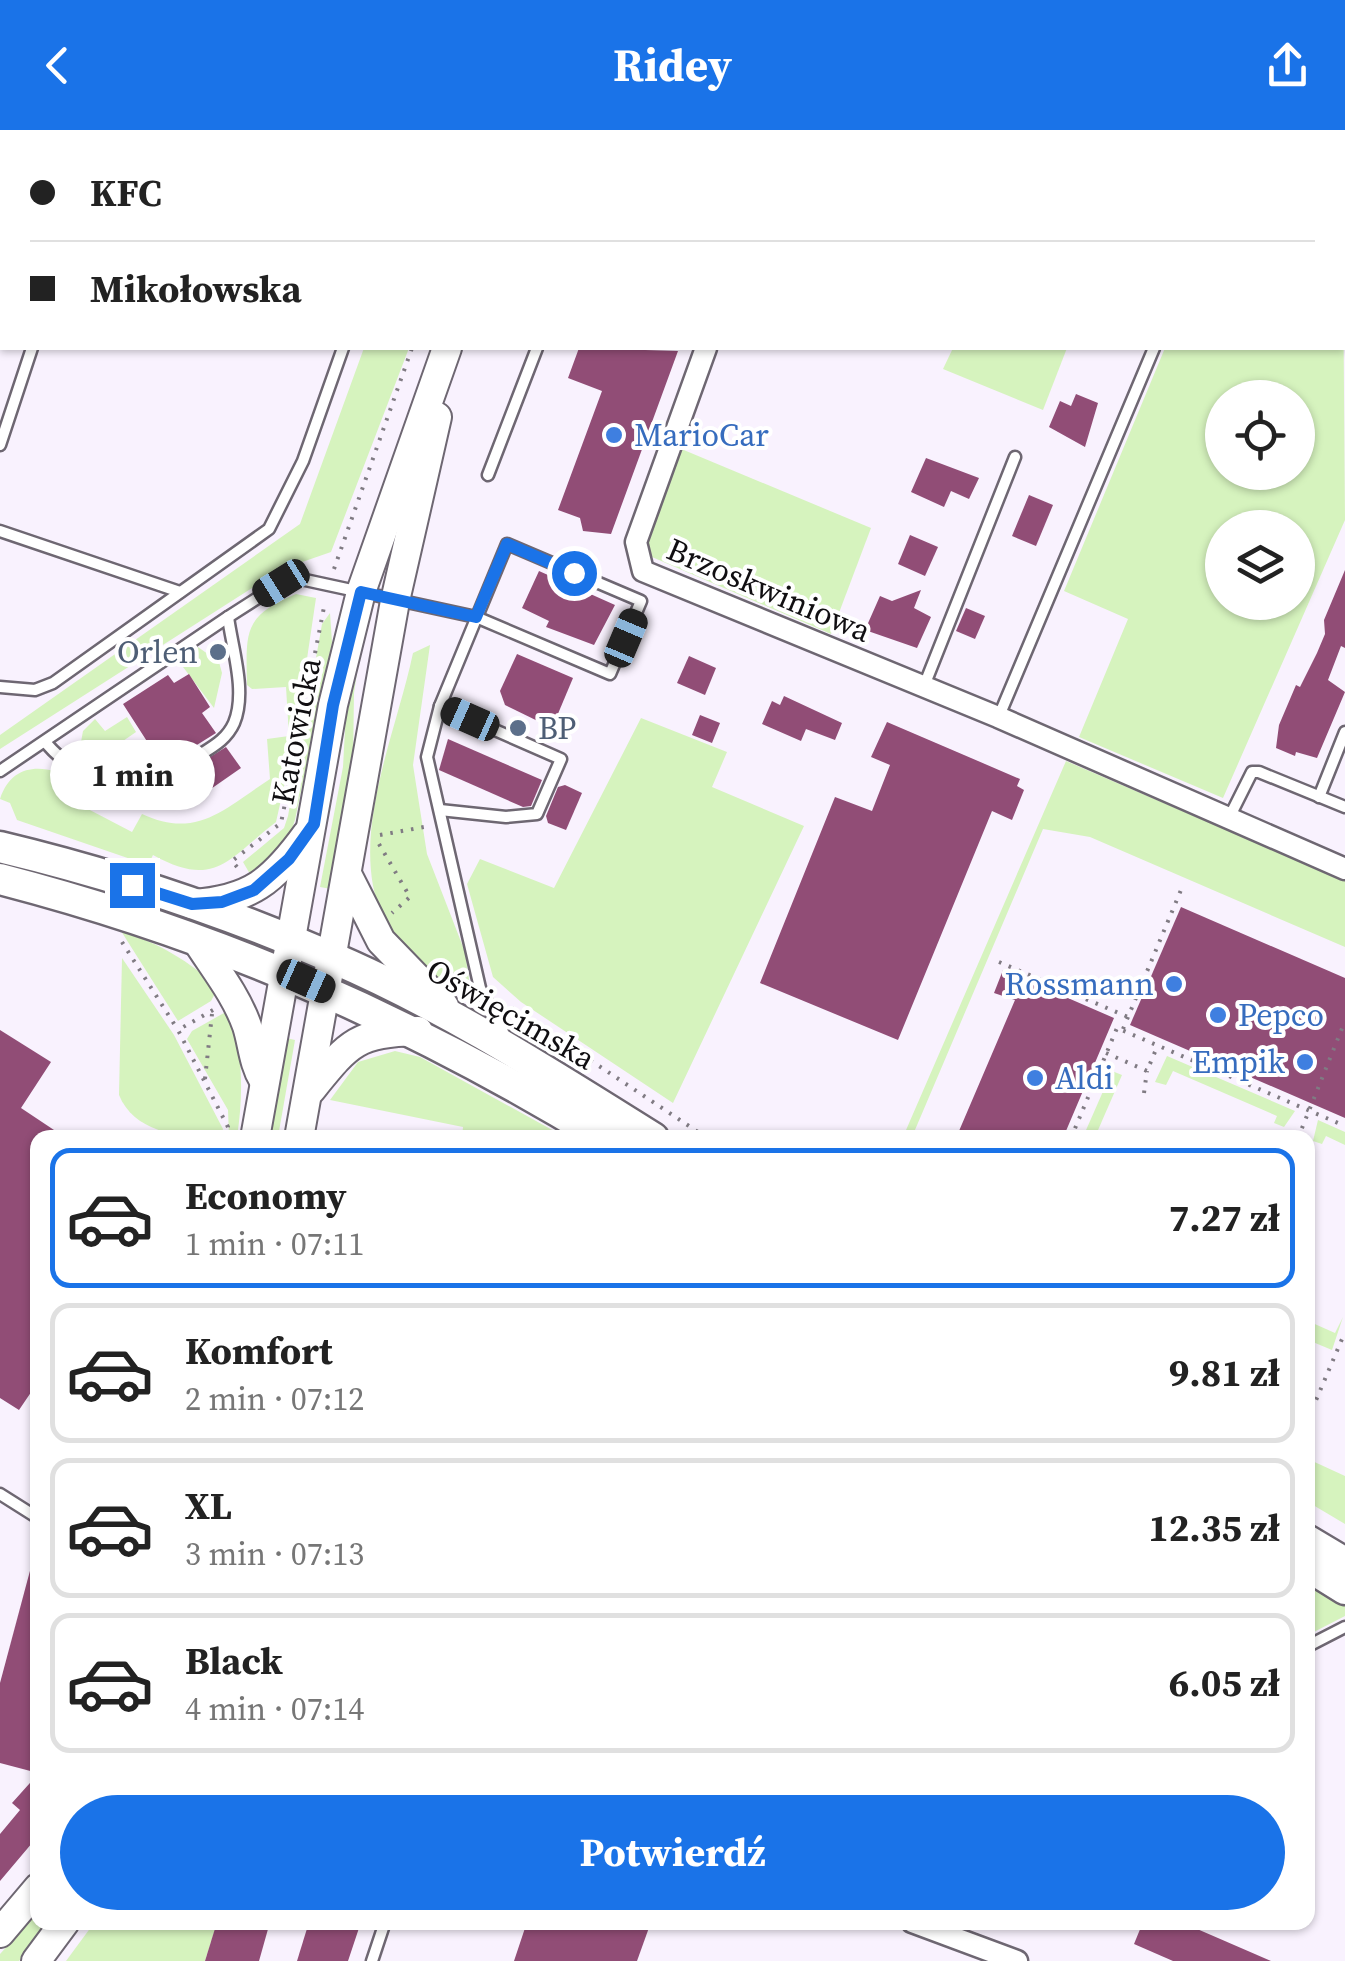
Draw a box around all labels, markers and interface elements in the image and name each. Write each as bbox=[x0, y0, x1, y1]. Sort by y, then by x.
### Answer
text: Ridey bbox=[613, 34, 732, 96]
icon: back bbox=[30, 38, 85, 93]
icon: share bbox=[1260, 38, 1315, 93]
text: KFC bbox=[90, 167, 162, 219]
text: Mikołowska bbox=[90, 263, 302, 315]
map controls bbox=[1205, 380, 1315, 620]
button: locate bbox=[1205, 380, 1315, 490]
place label: MarioCar bbox=[634, 413, 769, 457]
marker: MarioCar bbox=[603, 424, 625, 446]
button: layers bbox=[1205, 510, 1315, 620]
street label: Brzoskwiniowa bbox=[660, 527, 878, 653]
route start bbox=[552, 551, 597, 596]
car bbox=[248, 554, 314, 612]
car bbox=[600, 605, 652, 671]
place label: Orlen bbox=[117, 630, 198, 674]
marker: Orlen bbox=[207, 641, 229, 663]
street label: Katowicka bbox=[260, 653, 332, 808]
car bbox=[436, 693, 504, 745]
place label: BP bbox=[538, 706, 576, 750]
marker: BP bbox=[507, 717, 529, 739]
callout: 1 min bbox=[49, 740, 214, 810]
text: 1 min bbox=[91, 753, 174, 797]
route end bbox=[110, 863, 155, 908]
street label: Oświęcimska bbox=[419, 948, 604, 1080]
car bbox=[272, 955, 340, 1007]
place label: Rossmann bbox=[1004, 962, 1154, 1006]
marker: Rossmann bbox=[1163, 973, 1185, 995]
place label: Pepco bbox=[1238, 993, 1324, 1037]
marker: Pepco bbox=[1207, 1004, 1229, 1026]
place label: Empik bbox=[1192, 1040, 1285, 1084]
marker: Empik bbox=[1294, 1051, 1316, 1073]
place label: Aldi bbox=[1055, 1056, 1113, 1100]
marker: Aldi bbox=[1024, 1067, 1046, 1089]
text: Economy bbox=[185, 1170, 347, 1222]
icon: car bbox=[65, 1173, 155, 1263]
text: 7.27 zł bbox=[1169, 1192, 1280, 1244]
text: 1 min · 07:11 bbox=[185, 1222, 364, 1266]
text: Komfort bbox=[185, 1325, 333, 1377]
icon: car bbox=[65, 1328, 155, 1418]
text: 9.81 zł bbox=[1169, 1347, 1280, 1399]
text: 2 min · 07:12 bbox=[185, 1377, 364, 1421]
text: XL bbox=[185, 1480, 232, 1532]
icon: car bbox=[65, 1483, 155, 1573]
text: 12.35 zł bbox=[1148, 1502, 1280, 1554]
text: 3 min · 07:13 bbox=[185, 1532, 364, 1576]
text: Black bbox=[185, 1635, 283, 1687]
icon: car bbox=[65, 1638, 155, 1728]
text: 6.05 zł bbox=[1169, 1657, 1280, 1709]
text: 4 min · 07:14 bbox=[185, 1687, 364, 1731]
button: Potwierdź bbox=[60, 1795, 1285, 1910]

